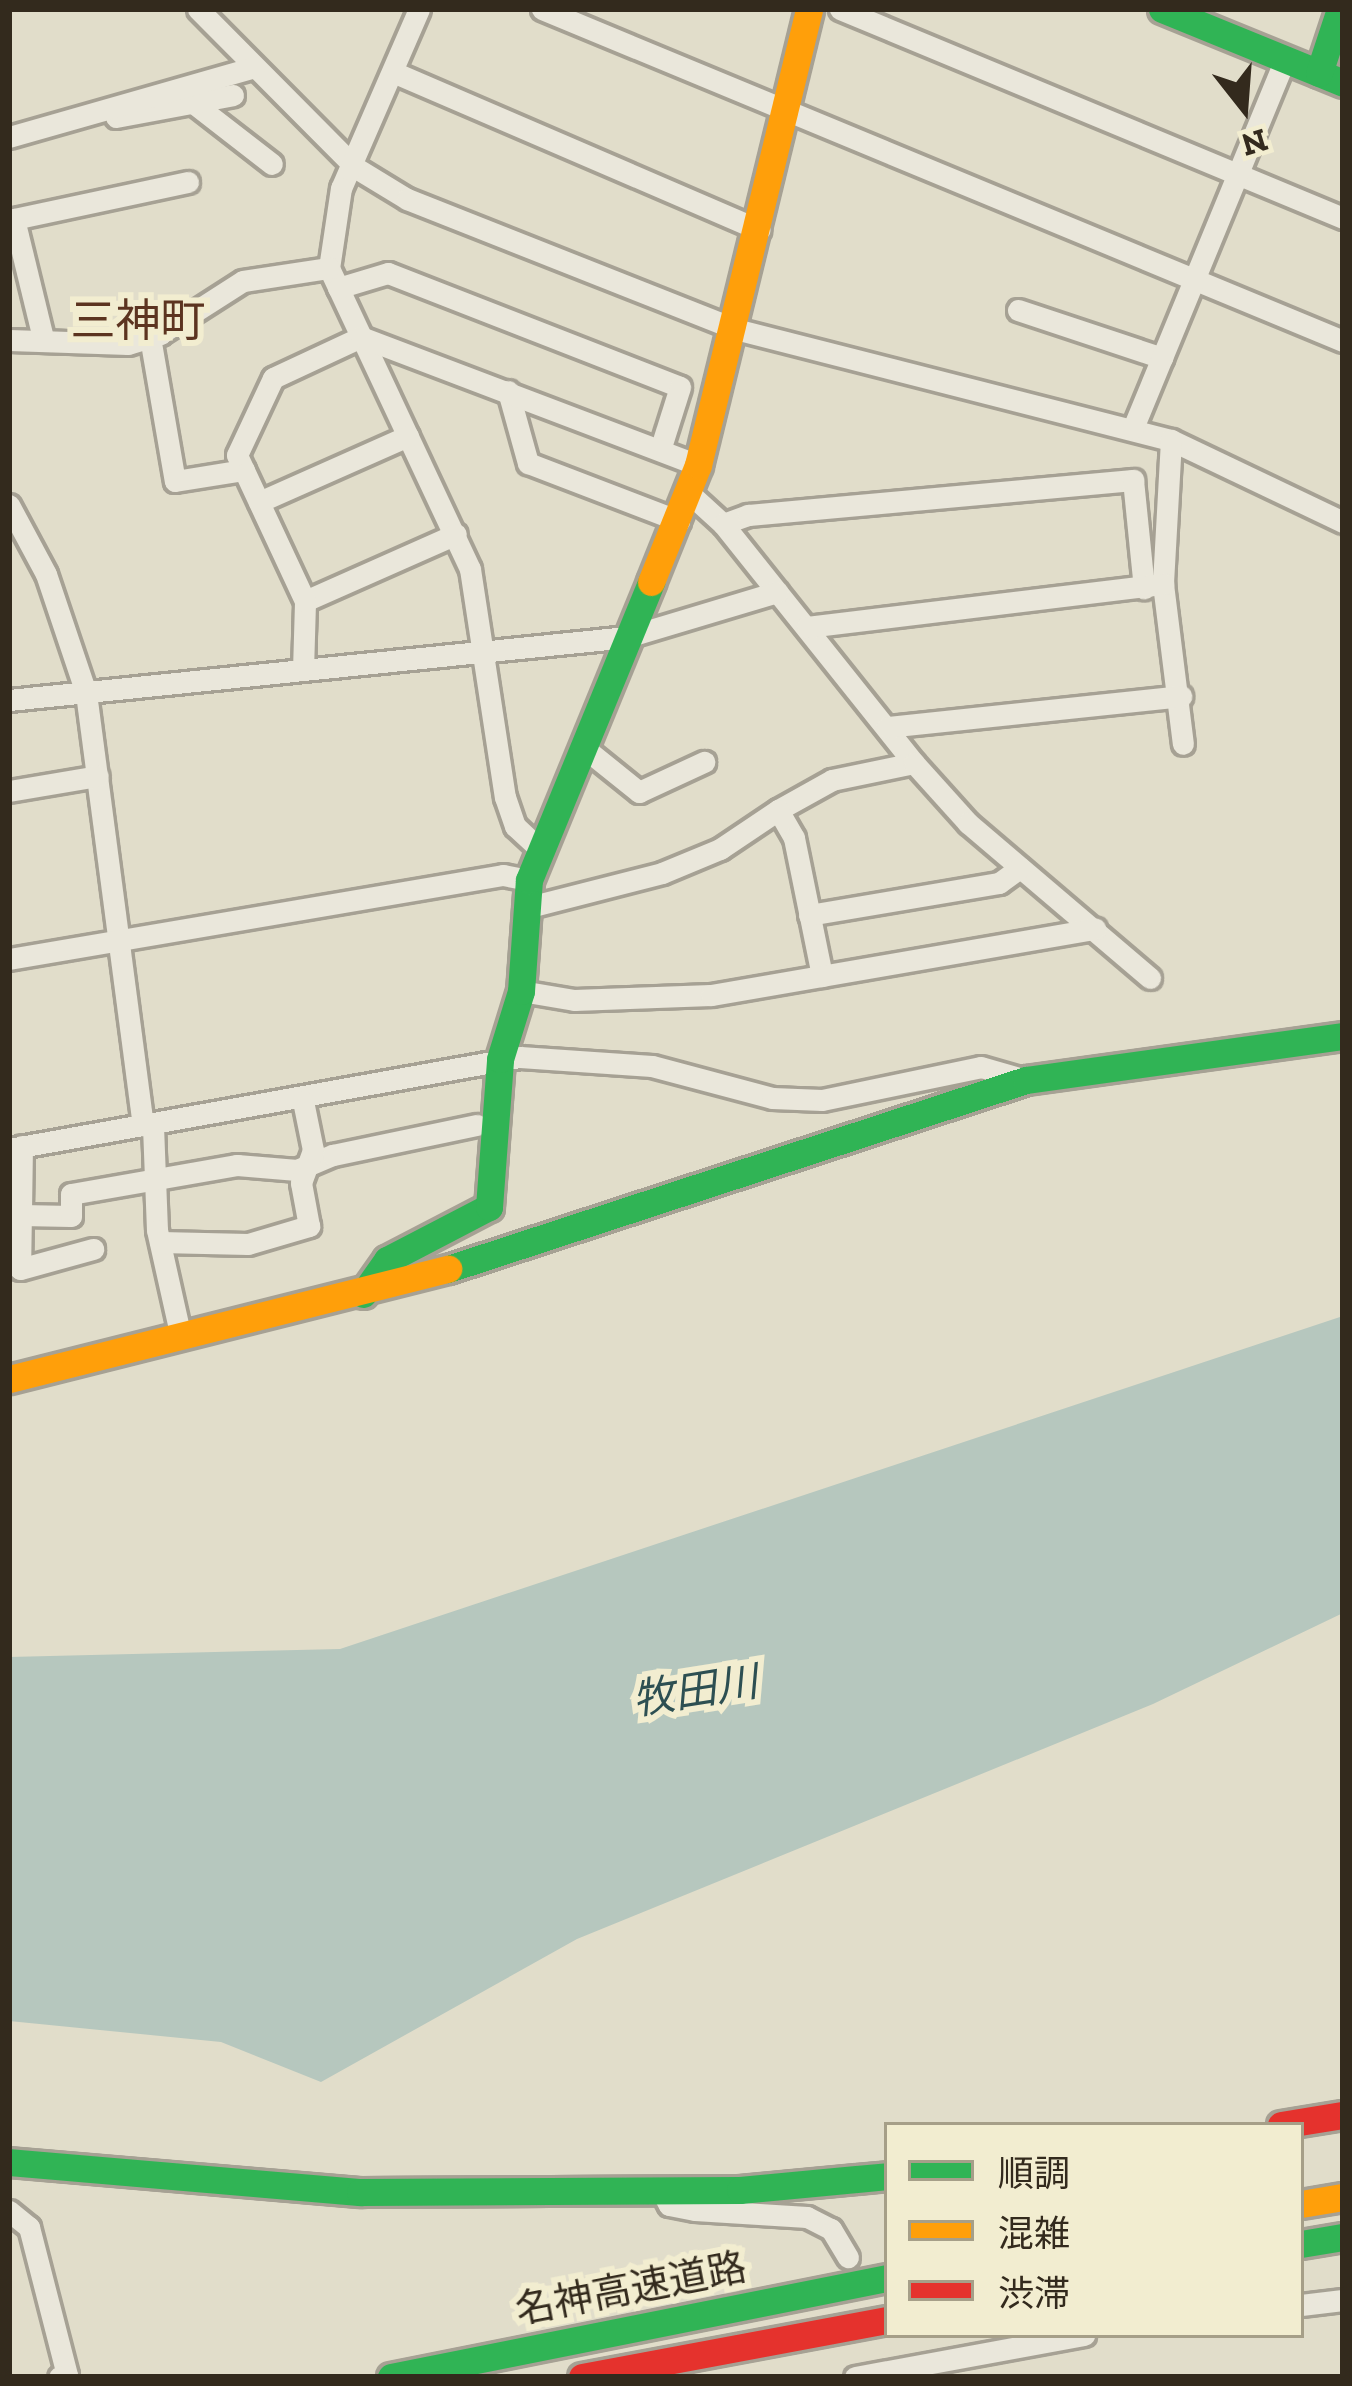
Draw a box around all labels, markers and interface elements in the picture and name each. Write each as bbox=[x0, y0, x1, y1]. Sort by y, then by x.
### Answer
north arrow bbox=[1184, 48, 1304, 168]
text: N bbox=[1237, 121, 1272, 165]
district label: 三神町 bbox=[71, 295, 205, 349]
water label: 牧田川 bbox=[629, 1656, 761, 1726]
legend bbox=[884, 2122, 1304, 2338]
text: 順調 bbox=[998, 2152, 1070, 2195]
text: 混雑 bbox=[998, 2212, 1070, 2255]
street label: 名神高速道路 bbox=[512, 2244, 750, 2334]
text: 渋滞 bbox=[998, 2272, 1070, 2315]

